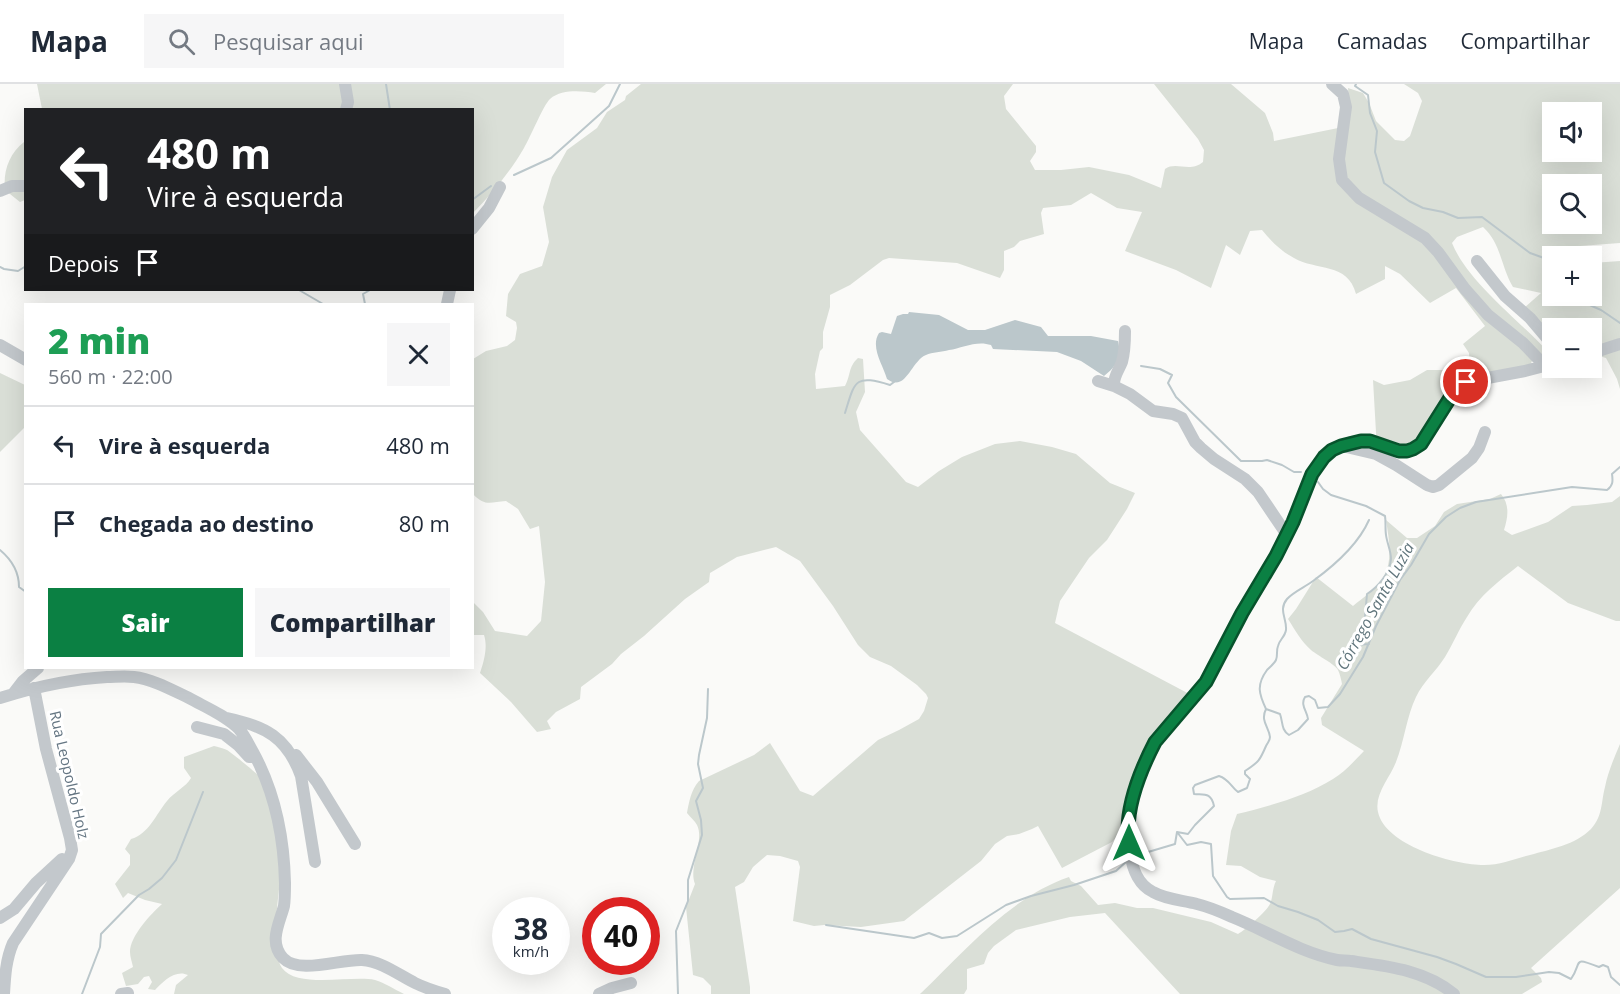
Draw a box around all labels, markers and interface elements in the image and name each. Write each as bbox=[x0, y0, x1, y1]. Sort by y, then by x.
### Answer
search box bbox=[144, 14, 564, 68]
text: Mapa bbox=[30, 22, 108, 60]
icon: search bbox=[165, 25, 198, 58]
text: Pesquisar aqui bbox=[213, 26, 364, 56]
text: Mapa bbox=[1249, 27, 1304, 55]
text: Camadas bbox=[1337, 27, 1427, 55]
text: Compartilhar bbox=[1460, 27, 1590, 55]
map controls bbox=[1542, 102, 1602, 378]
button: sound bbox=[1542, 102, 1602, 162]
text: 480 m bbox=[147, 124, 271, 181]
icon: left bbox=[48, 132, 126, 210]
button: search bbox=[1542, 174, 1602, 234]
text: Vire à esquerda bbox=[147, 178, 344, 215]
icon: arrive bbox=[131, 246, 164, 279]
button: + bbox=[1542, 246, 1602, 306]
text: Depois bbox=[48, 248, 119, 278]
text: 2 min bbox=[48, 316, 150, 365]
button: − bbox=[1542, 318, 1602, 378]
button: close bbox=[387, 323, 450, 386]
pin bbox=[1440, 356, 1491, 407]
text: 560 m · 22:00 bbox=[48, 363, 173, 390]
icon: arrive bbox=[1449, 365, 1482, 398]
icon: left bbox=[48, 429, 81, 462]
text: Vire à esquerda bbox=[99, 430, 270, 460]
text: 480 m bbox=[386, 430, 450, 460]
icon: arrive bbox=[48, 507, 81, 540]
text: Chegada ao destino bbox=[99, 508, 314, 538]
text: 80 m bbox=[399, 508, 450, 538]
water label: Córrego Santa Luzia bbox=[1331, 538, 1419, 674]
button: Sair bbox=[48, 588, 243, 657]
button: Compartilhar bbox=[255, 588, 450, 657]
street label: Rua Leopoldo Holz bbox=[46, 709, 94, 841]
position arrow bbox=[1097, 811, 1161, 875]
speed limit sign: 40 bbox=[582, 897, 660, 975]
text: 38 bbox=[514, 908, 548, 949]
text: km/h bbox=[513, 941, 549, 961]

